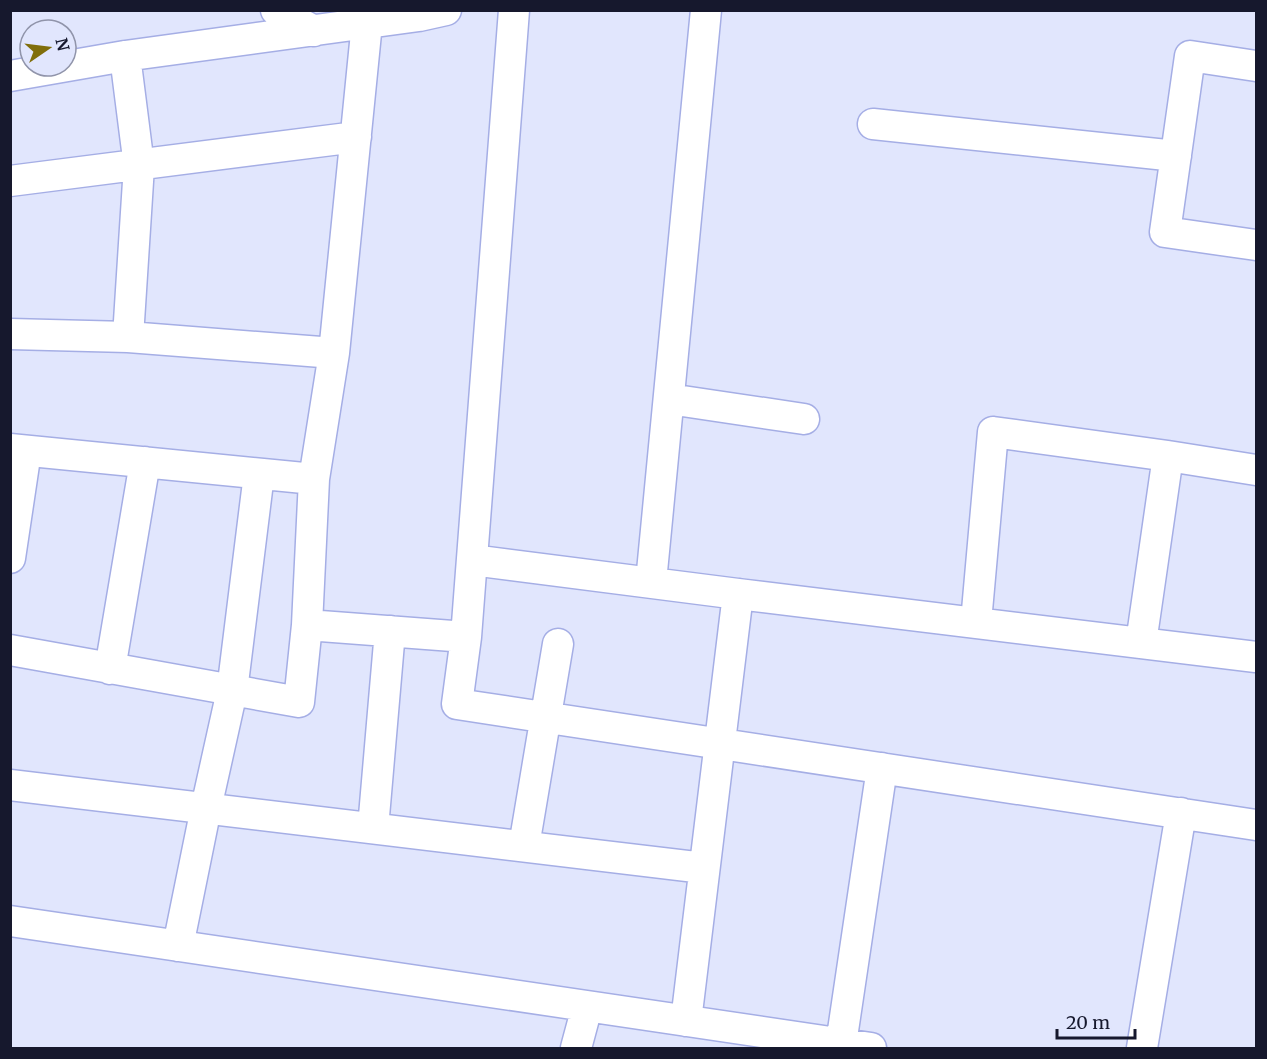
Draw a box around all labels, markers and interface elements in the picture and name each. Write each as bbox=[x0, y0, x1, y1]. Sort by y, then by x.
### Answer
north arrow bbox=[18, 18, 78, 78]
text: N bbox=[51, 36, 74, 53]
scale bar bbox=[1057, 1002, 1135, 1040]
text: 20 m bbox=[1066, 1011, 1110, 1034]

